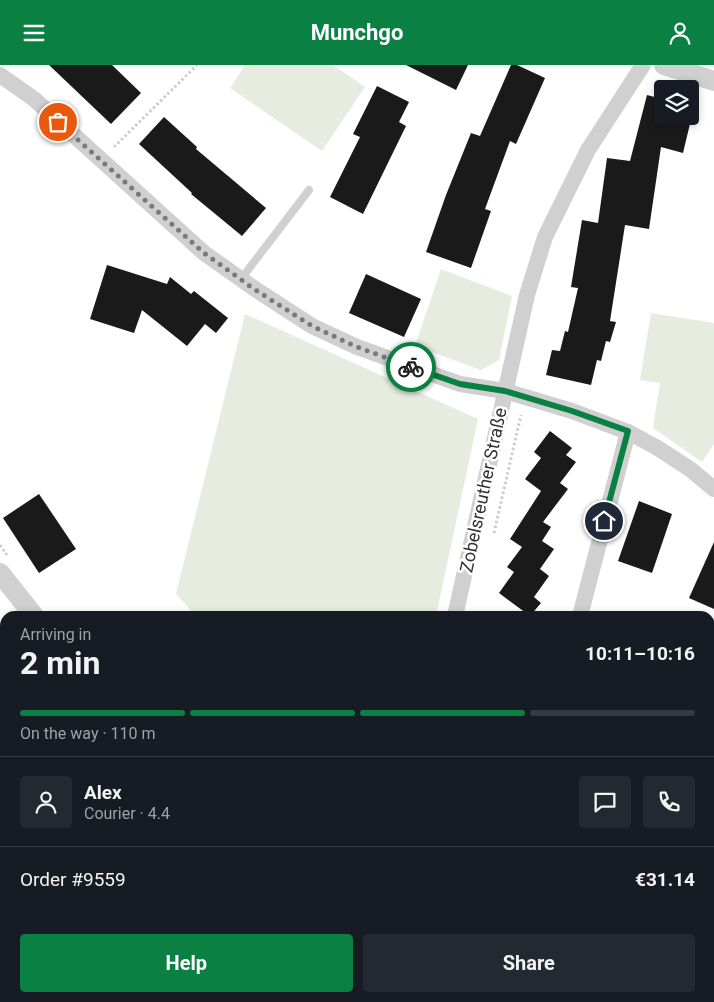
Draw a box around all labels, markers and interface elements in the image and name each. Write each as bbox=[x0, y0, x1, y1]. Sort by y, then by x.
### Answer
icon: menu bbox=[20, 19, 48, 47]
icon: person bbox=[666, 19, 694, 47]
text: Munchgo bbox=[311, 20, 403, 45]
map controls bbox=[654, 80, 699, 125]
button: layers bbox=[654, 80, 699, 125]
pin bbox=[37, 101, 79, 143]
icon: bag bbox=[44, 108, 72, 136]
courier bbox=[386, 342, 436, 392]
icon: bike bbox=[397, 353, 425, 381]
street label: Zobelsreuther Straße bbox=[455, 406, 511, 574]
pin bbox=[583, 500, 625, 542]
icon: home bbox=[590, 507, 618, 535]
text: Arriving in bbox=[20, 625, 91, 644]
text: 10:11–10:16 bbox=[585, 642, 695, 665]
text: 2 min bbox=[20, 644, 100, 682]
text: On the way · 110 m bbox=[20, 724, 156, 743]
button: person bbox=[20, 776, 72, 828]
button: chat bbox=[579, 776, 631, 828]
button: phone bbox=[643, 776, 695, 828]
text: Alex bbox=[84, 781, 122, 804]
text: Courier · 4.4 bbox=[84, 804, 170, 823]
text: Order #9559 bbox=[20, 868, 126, 891]
text: €31.14 bbox=[635, 868, 695, 891]
button: Help bbox=[20, 934, 353, 992]
button: Share bbox=[363, 934, 695, 992]

